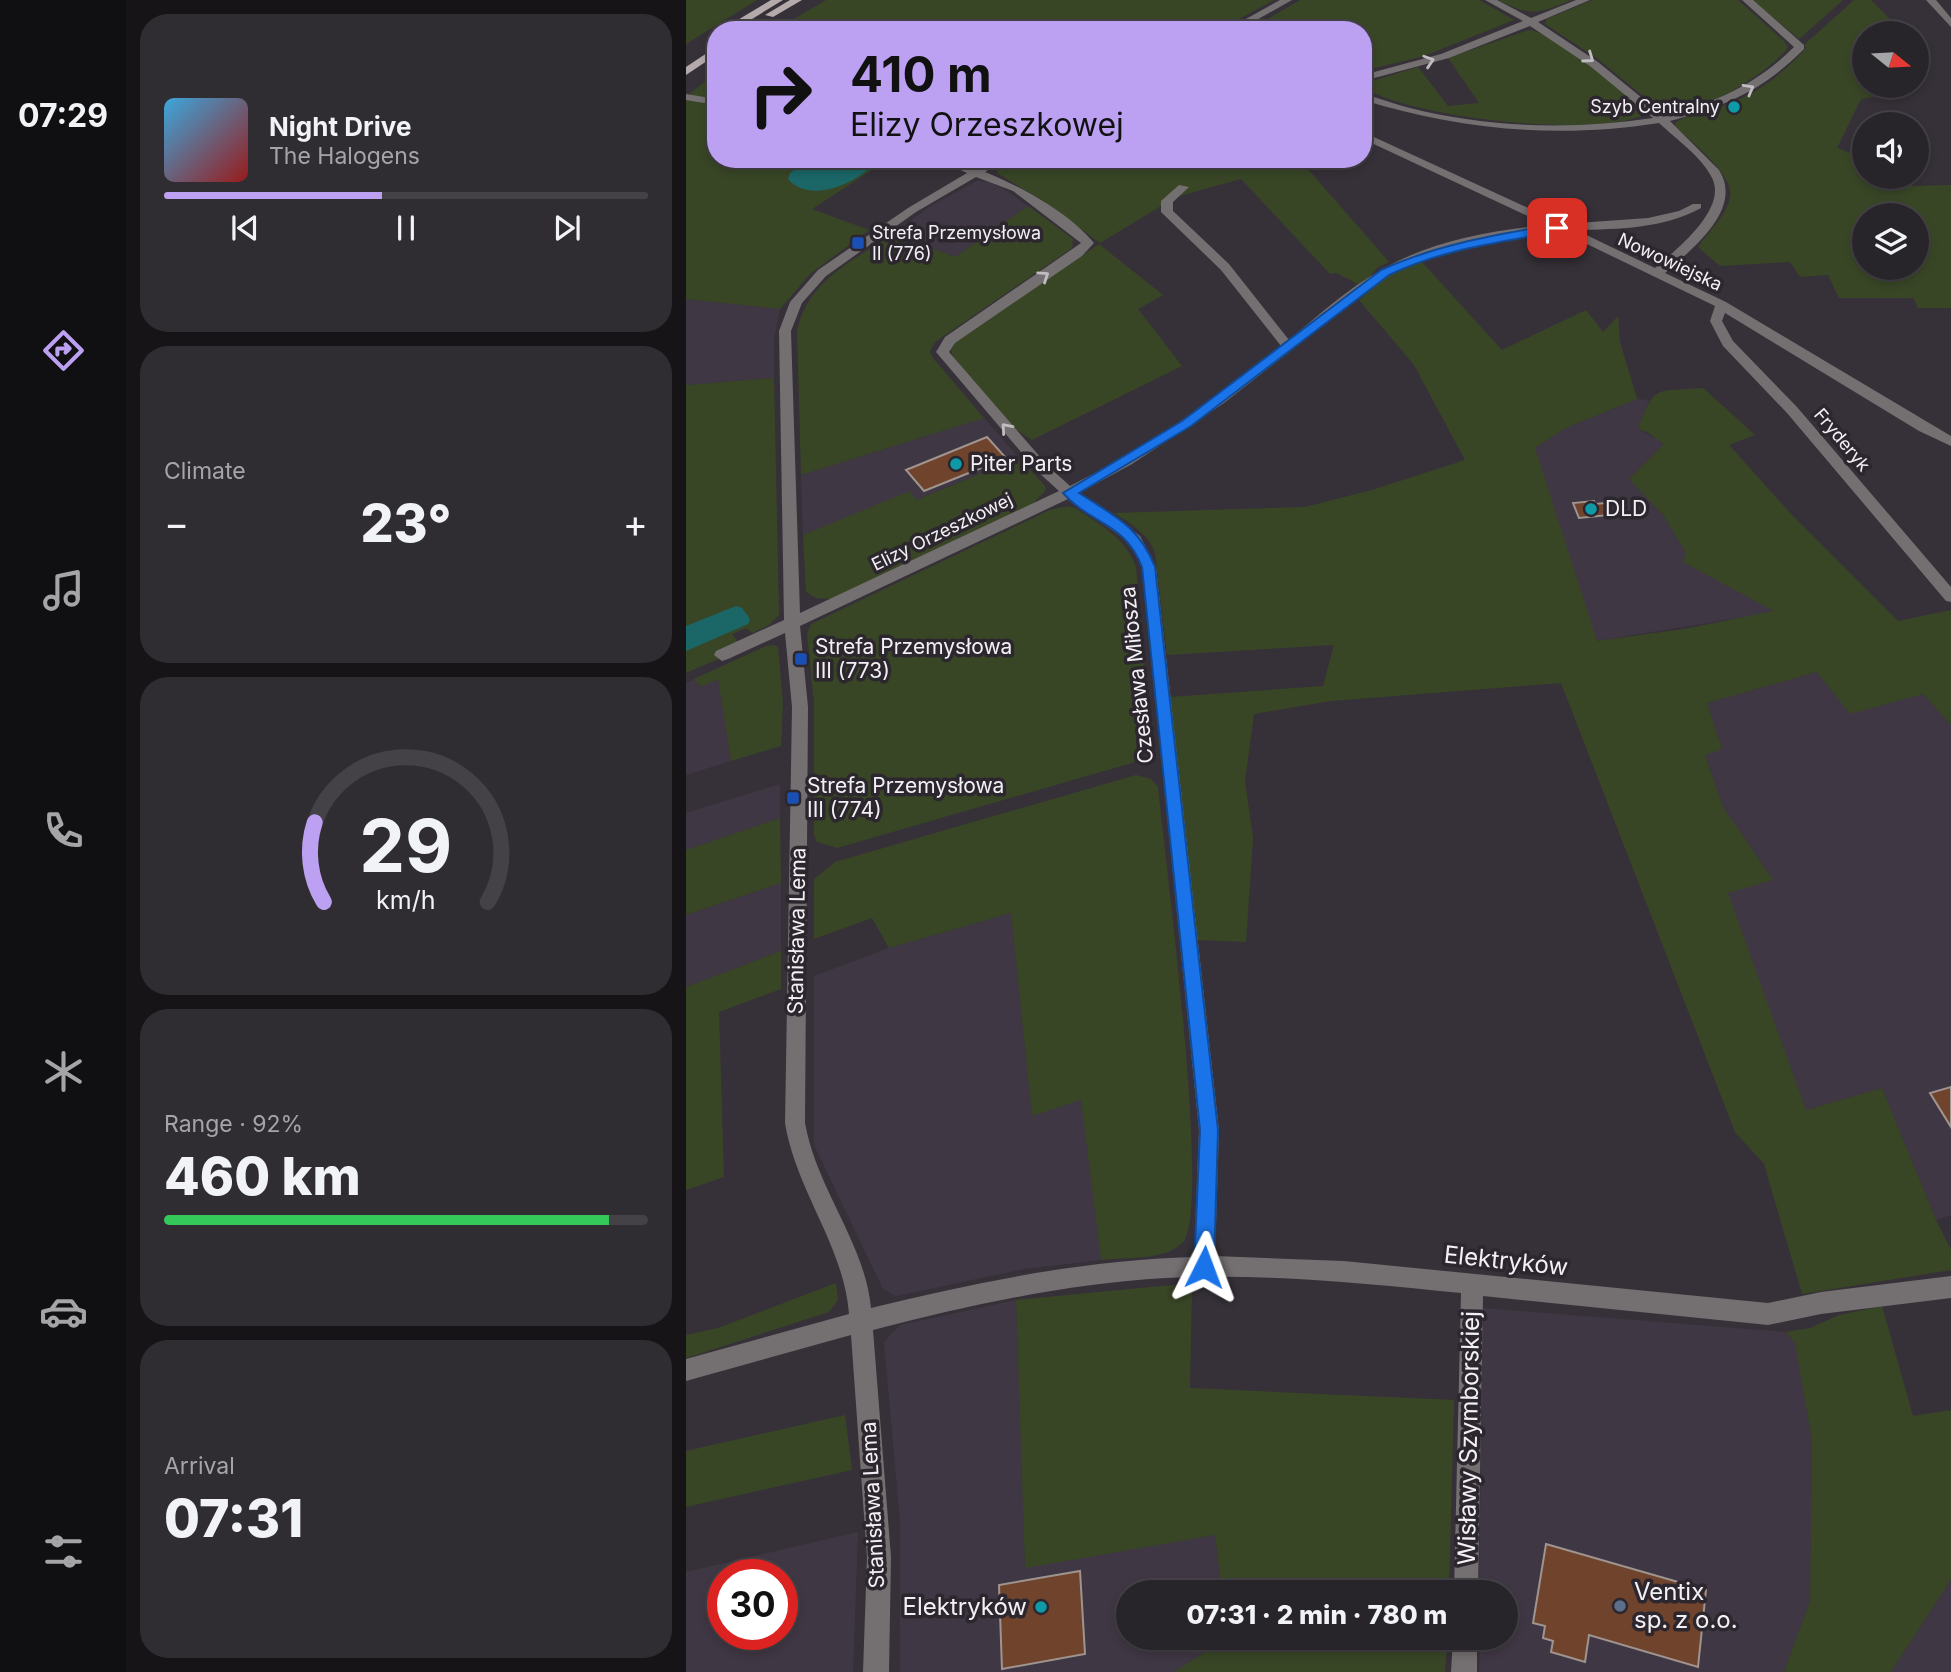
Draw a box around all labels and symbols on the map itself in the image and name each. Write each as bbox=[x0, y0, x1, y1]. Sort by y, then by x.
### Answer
north arrow bbox=[1852, 21, 1928, 98]
one-way arrow bbox=[1581, 50, 1594, 62]
one-way arrow bbox=[1423, 54, 1435, 69]
one-way arrow bbox=[1742, 84, 1755, 97]
place label: Szyb Centralny bbox=[1590, 96, 1720, 117]
marker: Szyb Centralny bbox=[1726, 99, 1742, 115]
pin bbox=[1527, 198, 1587, 258]
place label: Strefa Przemysłowa II (776) bbox=[872, 222, 1041, 264]
street label: Nowowiejska bbox=[1615, 228, 1726, 295]
marker: Strefa Przemysłowa II (776) bbox=[850, 235, 866, 251]
one-way arrow bbox=[1036, 272, 1049, 284]
street label: Fryderyk bbox=[1810, 404, 1875, 475]
one-way arrow bbox=[1002, 423, 1014, 436]
place label: Piter Parts bbox=[970, 451, 1072, 476]
marker: Piter Parts bbox=[948, 456, 964, 472]
street label: Elizy Orzeszkowej bbox=[868, 488, 1016, 575]
place label: DLD bbox=[1605, 496, 1647, 521]
marker: DLD bbox=[1583, 501, 1599, 517]
street label: Czesława Miłosza bbox=[1115, 585, 1158, 765]
place label: Strefa Przemysłowa III (773) bbox=[815, 634, 1012, 683]
marker: Strefa Przemysłowa III (773) bbox=[793, 651, 809, 667]
place label: Strefa Przemysłowa III (774) bbox=[807, 773, 1004, 822]
marker: Strefa Przemysłowa III (774) bbox=[785, 790, 801, 806]
street label: Stanisława Lema bbox=[783, 847, 810, 1015]
position arrow bbox=[1167, 1230, 1241, 1304]
street label: Elektryków bbox=[1443, 1240, 1569, 1281]
street label: Wisławy Szymborskiej bbox=[1452, 1311, 1485, 1565]
street label: Stanisława Lema bbox=[856, 1421, 889, 1589]
speed limit sign: 30 bbox=[707, 1559, 798, 1650]
place label: Ventix sp. z o.o. bbox=[1634, 1577, 1738, 1634]
place label: Elektryków bbox=[903, 1592, 1027, 1621]
marker: Ventix sp. z o.o. bbox=[1612, 1598, 1628, 1614]
marker: Elektryków bbox=[1033, 1599, 1049, 1615]

